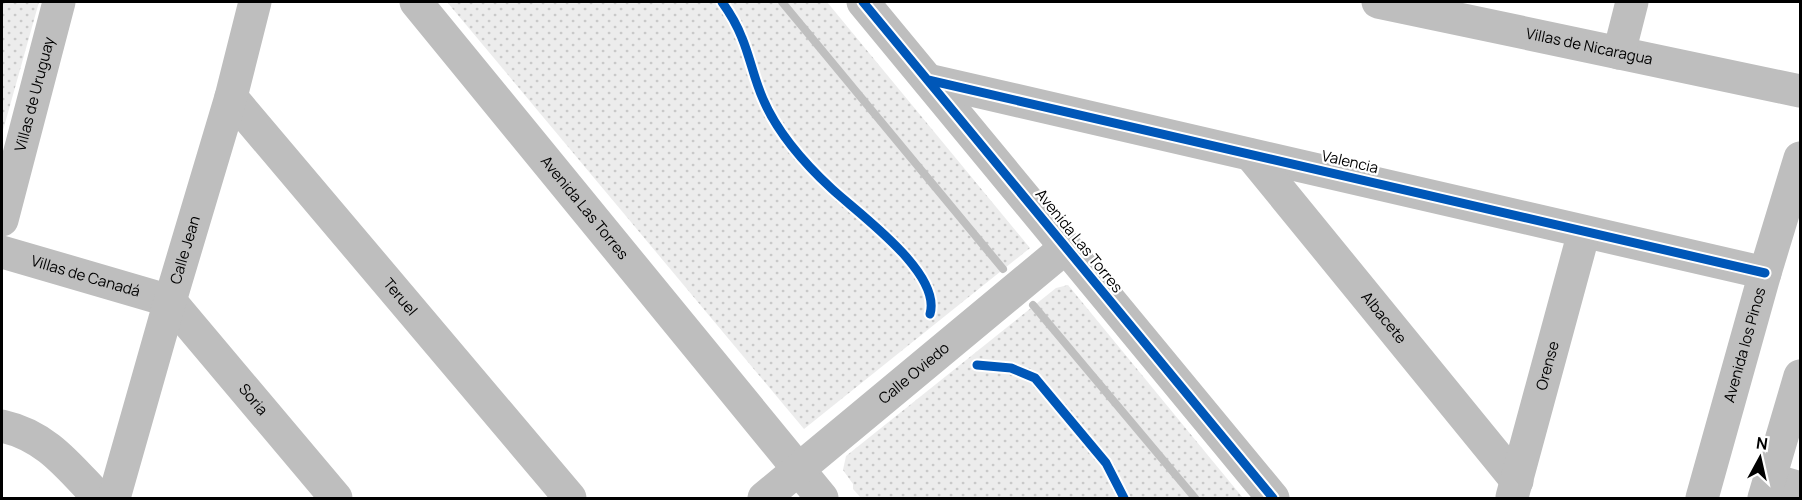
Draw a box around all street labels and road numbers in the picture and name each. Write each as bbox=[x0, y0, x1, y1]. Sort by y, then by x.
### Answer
street label: Villas de Nicaragua bbox=[1524, 22, 1655, 70]
street label: Villas de Uruguay bbox=[9, 34, 59, 154]
street label: Valencia bbox=[1320, 145, 1381, 178]
street label: Avenida Las Torres bbox=[536, 151, 634, 264]
street label: Avenida Las Torres bbox=[1031, 184, 1128, 297]
street label: Calle Jean bbox=[165, 213, 205, 287]
street label: Villas de Canadá bbox=[29, 250, 143, 302]
street label: Teruel bbox=[379, 273, 422, 320]
street label: Avenida los Pinos bbox=[1718, 285, 1771, 405]
street label: Albacete bbox=[1357, 287, 1412, 348]
street label: Calle Oviedo bbox=[874, 337, 954, 409]
street label: Orense bbox=[1530, 338, 1564, 393]
street label: Soria bbox=[234, 379, 273, 420]

